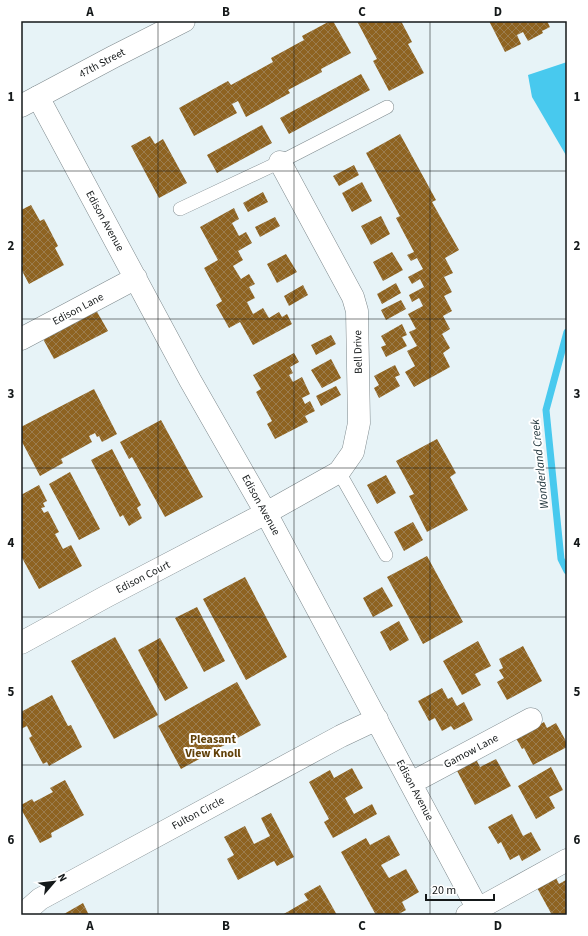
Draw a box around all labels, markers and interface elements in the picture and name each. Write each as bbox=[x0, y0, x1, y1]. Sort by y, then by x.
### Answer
text: A bbox=[85, 3, 94, 21]
text: B bbox=[222, 3, 230, 21]
text: C bbox=[358, 3, 366, 21]
text: D bbox=[494, 3, 502, 21]
street label: 47th Street bbox=[76, 44, 128, 81]
text: 1 bbox=[8, 88, 15, 106]
text: 1 bbox=[574, 88, 581, 106]
street label: Edison Avenue bbox=[82, 188, 128, 254]
text: 2 bbox=[8, 237, 15, 255]
text: 2 bbox=[574, 237, 581, 255]
street label: Edison Lane bbox=[50, 289, 107, 329]
street label: Bell Drive bbox=[350, 330, 366, 374]
text: 3 bbox=[8, 385, 15, 403]
text: 3 bbox=[574, 385, 581, 403]
water label: Wonderland Creek bbox=[527, 418, 553, 510]
street label: Edison Avenue bbox=[238, 472, 284, 538]
text: 4 bbox=[8, 534, 15, 552]
text: 4 bbox=[574, 534, 581, 552]
street label: Edison Court bbox=[113, 557, 173, 597]
text: 5 bbox=[8, 683, 15, 701]
text: 5 bbox=[574, 683, 581, 701]
street label: Gamow Lane bbox=[441, 730, 501, 772]
district label: Pleasant View Knoll bbox=[184, 731, 241, 762]
street label: Edison Avenue bbox=[393, 757, 438, 824]
street label: Fulton Circle bbox=[169, 793, 228, 833]
text: 6 bbox=[8, 831, 15, 849]
text: 6 bbox=[574, 831, 581, 849]
north arrow bbox=[34, 862, 74, 902]
text: N bbox=[54, 871, 71, 884]
scale bar bbox=[426, 876, 494, 902]
text: 20 m bbox=[432, 882, 456, 899]
text: A bbox=[85, 917, 94, 935]
text: B bbox=[222, 917, 230, 935]
text: C bbox=[358, 917, 366, 935]
text: D bbox=[494, 917, 502, 935]

